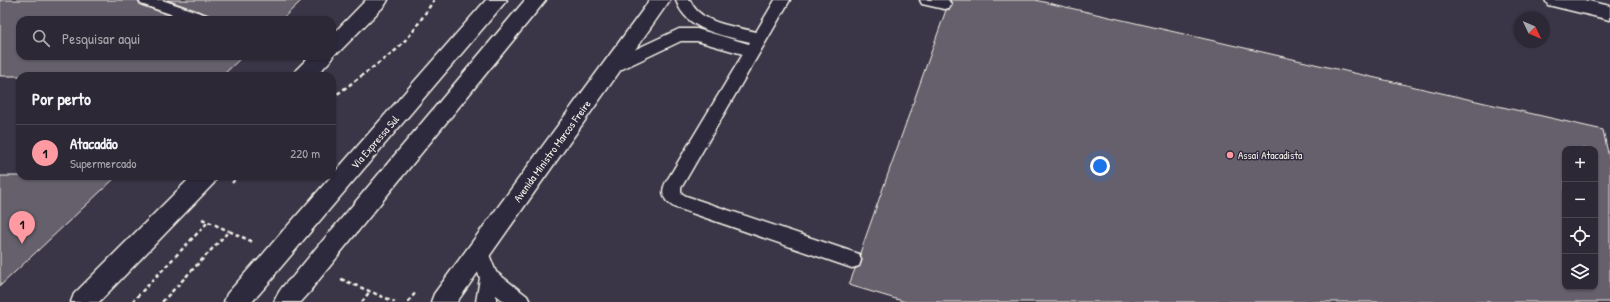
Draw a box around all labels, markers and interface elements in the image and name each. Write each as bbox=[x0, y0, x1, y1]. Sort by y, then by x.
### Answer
north arrow bbox=[1514, 12, 1550, 48]
search box bbox=[16, 16, 336, 60]
icon: search bbox=[30, 27, 52, 49]
text: Pesquisar aqui bbox=[62, 28, 140, 49]
text: Por perto bbox=[32, 87, 91, 110]
street label: Avenida Ministro Marcos Freire bbox=[510, 97, 594, 205]
street label: Via Expressa Sul bbox=[348, 112, 402, 172]
text: Atacadão bbox=[70, 133, 118, 154]
text: 1 bbox=[43, 144, 47, 162]
text: 220 m bbox=[290, 144, 320, 162]
map controls bbox=[1562, 146, 1598, 290]
button: + bbox=[1562, 146, 1598, 182]
place label: Assaí Atacadista bbox=[1238, 148, 1303, 162]
marker: Assaí Atacadista bbox=[1225, 150, 1235, 160]
text: Supermercado bbox=[70, 154, 136, 172]
your location bbox=[1090, 156, 1110, 176]
button: − bbox=[1562, 182, 1598, 218]
pin: 1 bbox=[9, 211, 35, 244]
button: locate bbox=[1562, 218, 1598, 254]
button: layers bbox=[1562, 254, 1598, 290]

